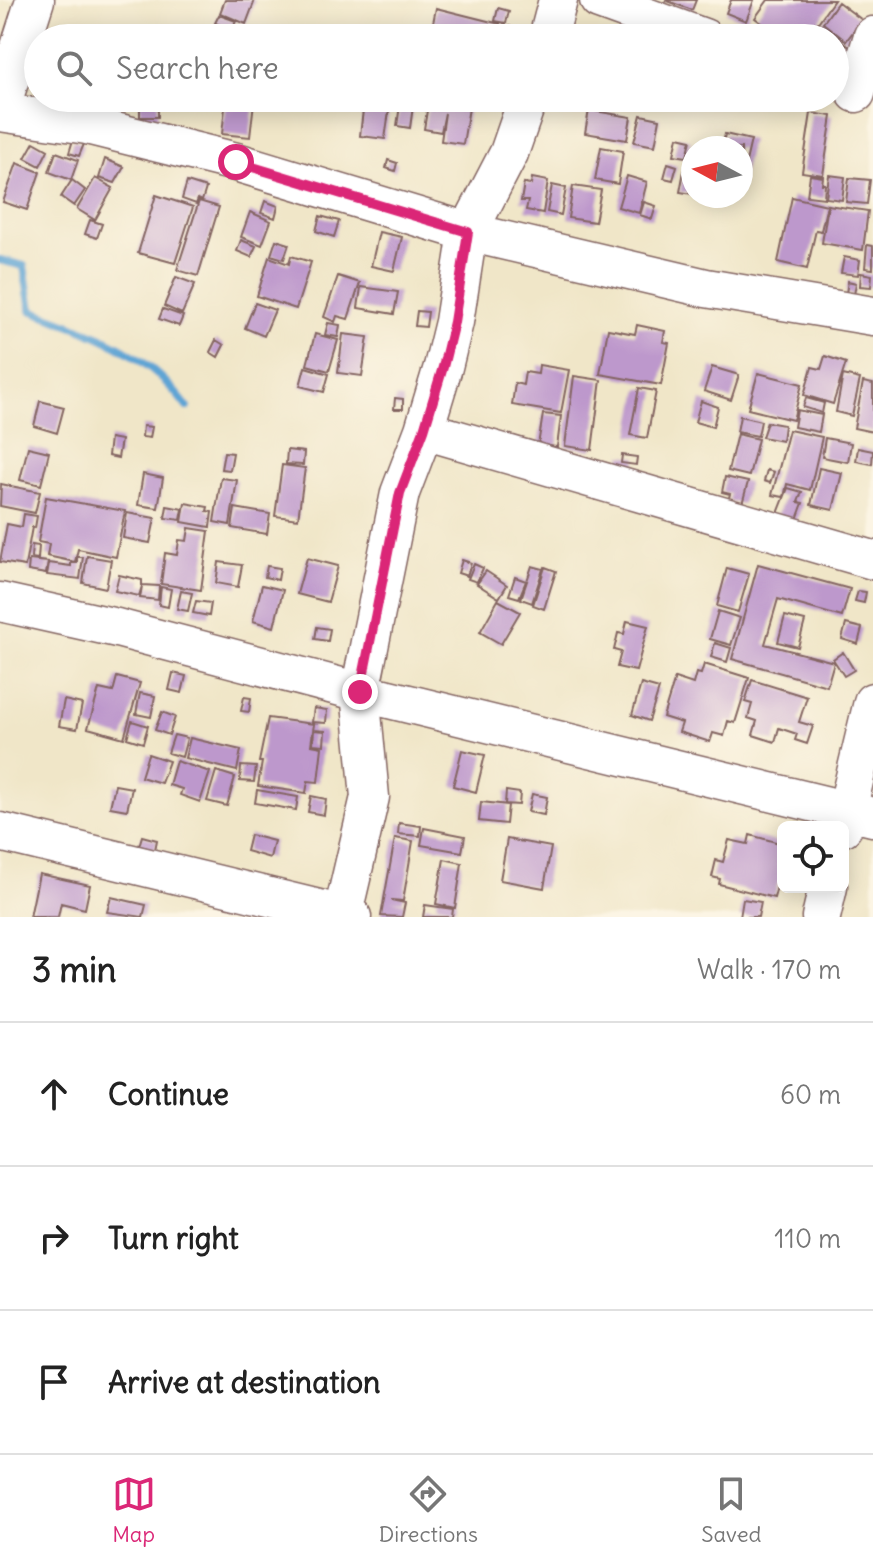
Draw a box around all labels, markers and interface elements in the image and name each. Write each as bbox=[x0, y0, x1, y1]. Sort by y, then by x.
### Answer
search box bbox=[24, 24, 849, 112]
icon: search bbox=[52, 46, 96, 90]
text: Search here bbox=[116, 49, 279, 87]
north arrow bbox=[681, 136, 753, 208]
route start bbox=[218, 144, 254, 180]
route end bbox=[342, 674, 378, 710]
map controls bbox=[777, 821, 849, 893]
button: locate bbox=[777, 821, 849, 893]
text: 3 min bbox=[32, 948, 117, 991]
text: Walk · 170 m bbox=[697, 953, 841, 986]
icon: ahead bbox=[32, 1072, 76, 1116]
text: Continue bbox=[108, 1075, 229, 1113]
text: 60 m bbox=[780, 1078, 841, 1111]
icon: right bbox=[32, 1216, 76, 1260]
text: Turn right bbox=[108, 1219, 239, 1257]
text: 110 m bbox=[774, 1222, 841, 1255]
icon: arrive bbox=[32, 1360, 76, 1404]
text: Arrive at destination bbox=[108, 1363, 380, 1401]
tab: Map bbox=[112, 1472, 156, 1548]
tab: Directions bbox=[379, 1472, 478, 1548]
tab: Saved bbox=[701, 1472, 761, 1548]

